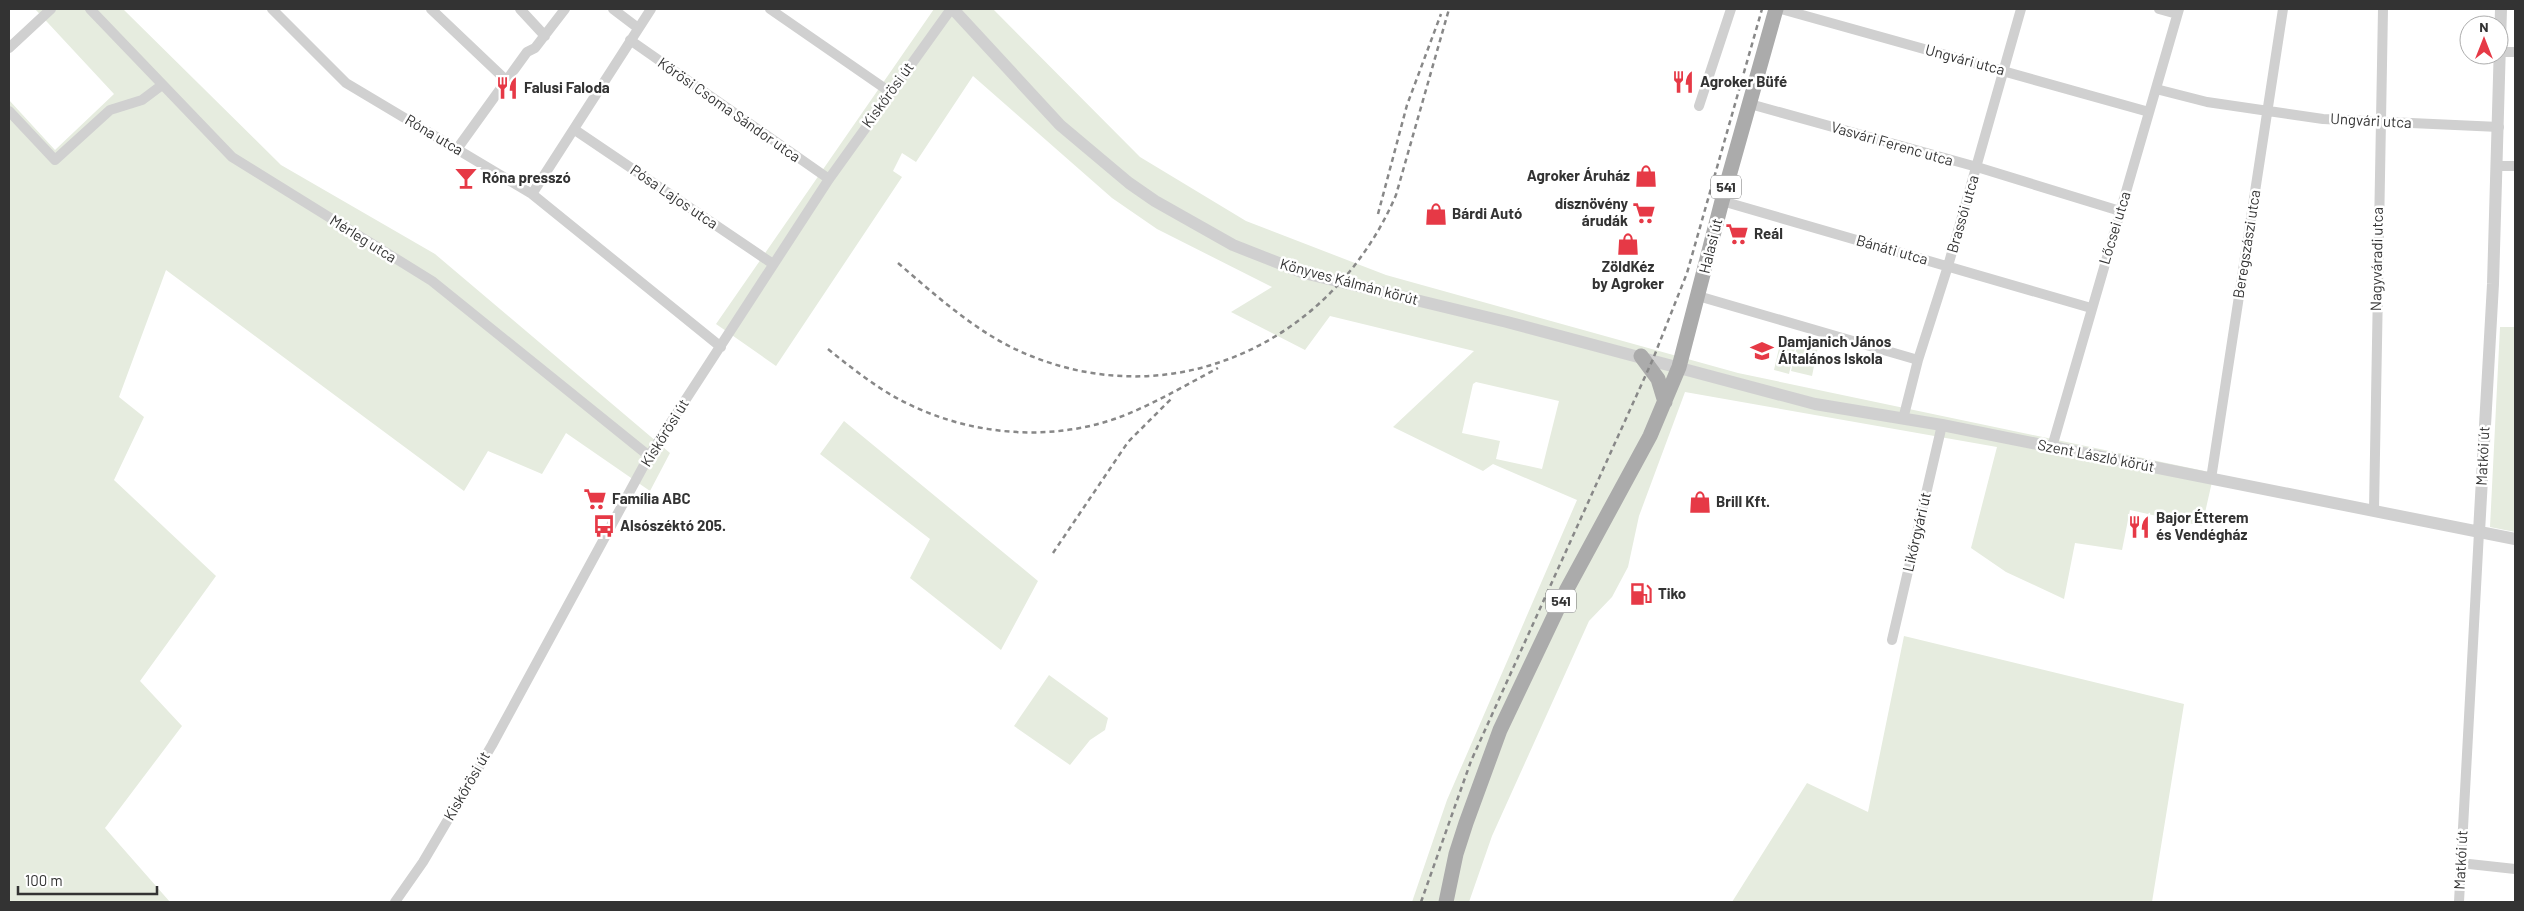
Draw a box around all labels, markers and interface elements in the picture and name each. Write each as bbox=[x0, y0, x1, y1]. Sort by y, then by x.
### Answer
north arrow bbox=[2459, 15, 2509, 65]
text: N bbox=[2479, 18, 2489, 35]
street label: Ungvári utca bbox=[1924, 40, 2007, 78]
street label: Kőrösi Csoma Sándor utca bbox=[655, 53, 804, 165]
street label: Kiskőrösi út bbox=[857, 58, 917, 131]
restaurant icon: Agroker Büfé bbox=[1670, 69, 1696, 95]
place label: Agroker Büfé bbox=[1700, 72, 1787, 90]
restaurant icon: Falusi Faloda bbox=[494, 75, 520, 101]
place label: Falusi Faloda bbox=[524, 78, 610, 96]
street label: Ungvári utca bbox=[2330, 109, 2412, 131]
street label: Róna utca bbox=[402, 110, 467, 159]
street label: Vasvári Ferenc utca bbox=[1829, 117, 1955, 169]
street label: Pósa Lajos utca bbox=[627, 160, 722, 232]
shop icon: Agroker Áruház bbox=[1633, 163, 1659, 189]
bar icon: Róna presszó bbox=[453, 165, 479, 191]
place label: Agroker Áruház bbox=[1527, 166, 1630, 184]
place label: Róna presszó bbox=[482, 168, 571, 186]
street label: Brassói utca bbox=[1942, 173, 1982, 255]
road number: 541 bbox=[1711, 176, 1741, 198]
street label: Beregszászi utca bbox=[2229, 188, 2263, 299]
street label: Lőcsei utca bbox=[2094, 189, 2134, 266]
place label: dísznövény árudák bbox=[1555, 194, 1628, 229]
supermarket icon: dísznövény árudák bbox=[1631, 200, 1657, 226]
shop icon: Bárdi Autó bbox=[1423, 201, 1449, 227]
place label: Bárdi Autó bbox=[1452, 204, 1522, 222]
street label: Nagyváradi utca bbox=[2366, 207, 2386, 311]
street label: Mérleg utca bbox=[327, 211, 400, 266]
street label: Halasi út bbox=[1695, 216, 1726, 275]
supermarket icon: Reál bbox=[1724, 221, 1750, 247]
place label: Reál bbox=[1754, 224, 1783, 242]
street label: Bánáti utca bbox=[1854, 230, 1930, 268]
shop icon: ZöldKéz by Agroker bbox=[1615, 231, 1641, 257]
street label: Könyves Kálmán körút bbox=[1278, 254, 1420, 308]
place label: ZöldKéz by Agroker bbox=[1592, 257, 1664, 292]
place label: Damjanich János Általános Iskola bbox=[1778, 332, 1892, 367]
school or university icon: Damjanich János Általános Iskola bbox=[1749, 338, 1775, 364]
street label: Kiskőrösi út bbox=[636, 395, 692, 470]
street label: Matkói út bbox=[2471, 426, 2493, 486]
street label: Szent László körút bbox=[2036, 435, 2156, 475]
supermarket icon: Família ABC bbox=[582, 486, 608, 512]
place label: Família ABC bbox=[612, 489, 691, 507]
shop icon: Brill Kft. bbox=[1687, 489, 1713, 515]
street label: Likőrgyári út bbox=[1898, 490, 1934, 573]
place label: Brill Kft. bbox=[1716, 492, 1770, 510]
place label: Bajor Étterem és Vendégház bbox=[2156, 508, 2249, 543]
bus stop icon: Alsószéktó 205. bbox=[591, 513, 617, 539]
restaurant icon: Bajor Étterem és Vendégház bbox=[2126, 514, 2152, 540]
place label: Alsószéktó 205. bbox=[620, 516, 726, 534]
fuel station icon: Tiko bbox=[1628, 581, 1654, 607]
place label: Tiko bbox=[1658, 584, 1686, 602]
road number: 541 bbox=[1546, 590, 1576, 612]
street label: Kiskőrösi út bbox=[439, 748, 493, 823]
street label: Matkói út bbox=[2449, 830, 2471, 890]
scale bar bbox=[18, 864, 156, 896]
text: 100 m bbox=[25, 871, 63, 889]

